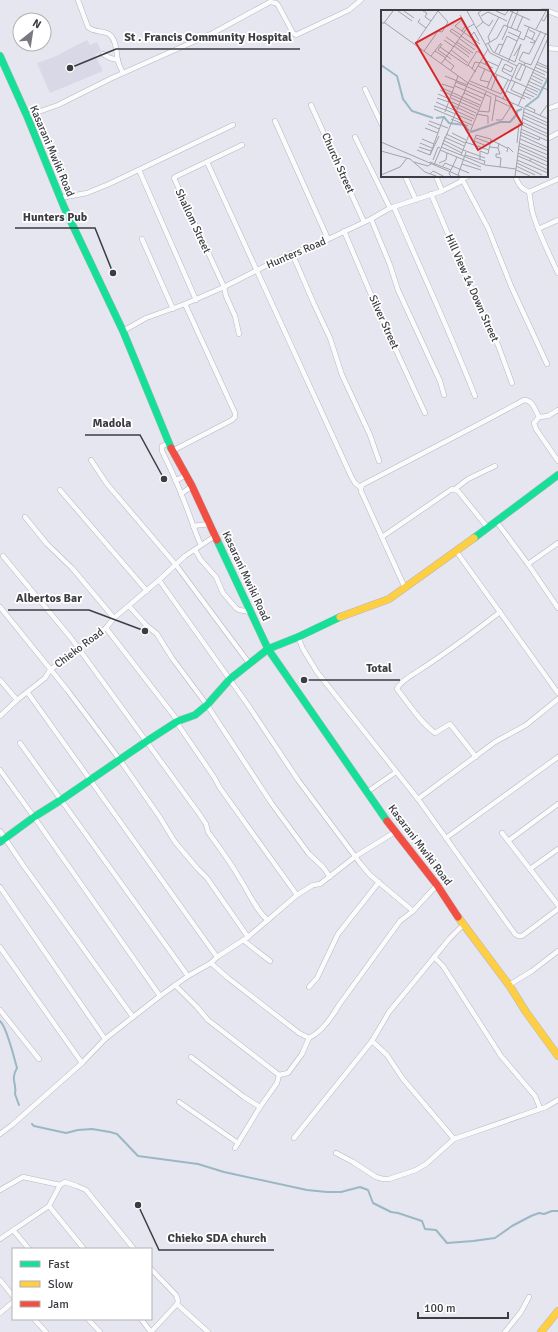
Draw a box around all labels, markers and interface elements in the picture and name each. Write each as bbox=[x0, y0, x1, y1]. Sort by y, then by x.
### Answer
inset map bbox=[381, 10, 548, 177]
north arrow bbox=[12, 12, 52, 52]
text: N bbox=[30, 16, 43, 31]
callout: St . Francis Community Hospital bbox=[116, 25, 300, 49]
text: St . Francis Community Hospital bbox=[124, 30, 292, 45]
street label: Kasarani Mwiki Road bbox=[27, 103, 77, 199]
street label: Church Street bbox=[319, 131, 357, 195]
street label: Shallom Street bbox=[172, 187, 214, 255]
callout: Hunters Pub bbox=[15, 204, 95, 228]
text: Hunters Pub bbox=[23, 210, 88, 225]
street label: Hill View 14 Down Street bbox=[442, 232, 502, 344]
street label: Hunters Road bbox=[264, 235, 328, 271]
street label: Silver Street bbox=[366, 293, 402, 351]
callout: Madola bbox=[85, 411, 140, 435]
text: Madola bbox=[93, 416, 131, 431]
street label: Kasarani Mwiki Road bbox=[219, 529, 273, 623]
callout: Albertos Bar bbox=[8, 586, 89, 610]
text: Albertos Bar bbox=[16, 591, 82, 606]
street label: Chieko Road bbox=[52, 625, 106, 671]
callout: Total bbox=[358, 656, 400, 680]
text: Total bbox=[366, 661, 392, 676]
street label: Kasarani Mwiki Road bbox=[385, 802, 455, 888]
callout: Chieko SDA church bbox=[159, 1226, 274, 1250]
text: Chieko SDA church bbox=[168, 1231, 267, 1246]
legend bbox=[12, 1248, 152, 1320]
text: Fast bbox=[48, 1257, 69, 1272]
text: Slow bbox=[48, 1277, 73, 1292]
scale bar bbox=[418, 1294, 508, 1320]
text: Jam bbox=[48, 1297, 69, 1312]
text: 100 m bbox=[424, 1301, 456, 1316]

